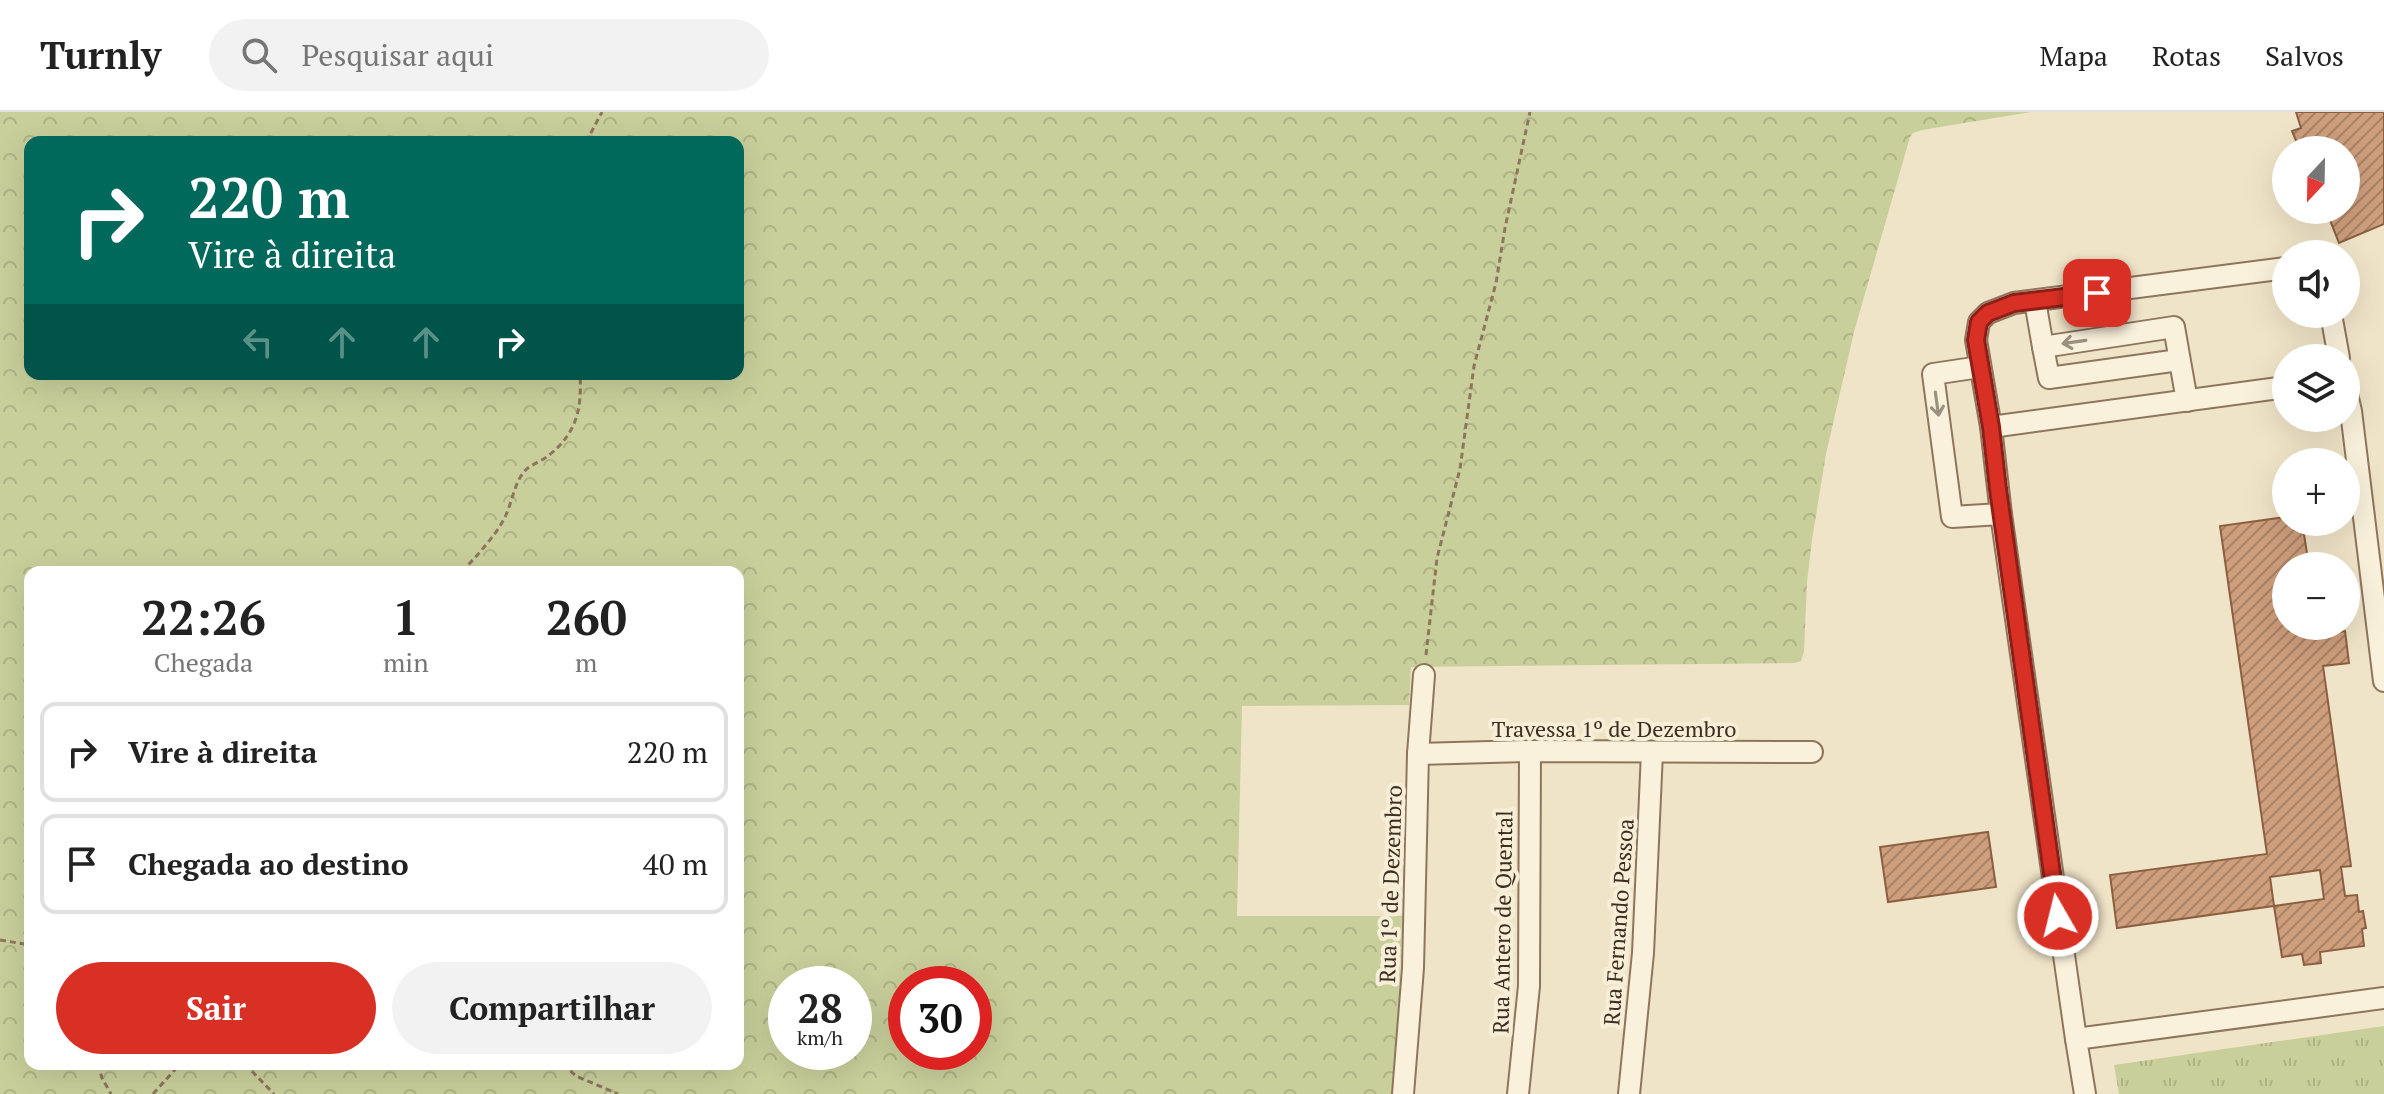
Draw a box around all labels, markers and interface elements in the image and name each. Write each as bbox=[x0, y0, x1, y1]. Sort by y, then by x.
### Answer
search box bbox=[209, 19, 769, 91]
text: Turnly bbox=[40, 30, 161, 80]
icon: search bbox=[237, 33, 281, 77]
text: Pesquisar aqui bbox=[301, 35, 494, 75]
text: Mapa bbox=[2040, 37, 2108, 74]
text: Rotas bbox=[2152, 37, 2221, 74]
text: Salvos bbox=[2265, 37, 2344, 74]
north arrow bbox=[2272, 136, 2360, 224]
map controls bbox=[2272, 136, 2360, 640]
text: 220 m bbox=[188, 160, 350, 234]
icon: right bbox=[56, 168, 160, 272]
text: Vire à direita bbox=[188, 231, 396, 278]
button: sound bbox=[2272, 240, 2360, 328]
pin bbox=[2063, 259, 2131, 327]
icon: arrive bbox=[2075, 271, 2119, 315]
icon: left bbox=[236, 320, 280, 364]
icon: ahead bbox=[320, 320, 364, 364]
icon: ahead bbox=[404, 320, 448, 364]
icon: right bbox=[488, 320, 532, 364]
one-way arrow bbox=[2061, 335, 2087, 350]
button: layers bbox=[2272, 344, 2360, 432]
one-way arrow bbox=[1930, 391, 1945, 416]
button: + bbox=[2272, 448, 2360, 536]
button: − bbox=[2272, 552, 2360, 640]
text: 22:26 bbox=[141, 585, 266, 649]
text: 1 bbox=[392, 585, 419, 649]
text: 260 bbox=[546, 585, 627, 649]
text: Chegada bbox=[154, 645, 253, 679]
text: min bbox=[383, 645, 429, 679]
text: m bbox=[575, 645, 598, 679]
street label: Travessa 1º de Dezembro bbox=[1492, 714, 1736, 743]
icon: right bbox=[60, 730, 104, 774]
text: Vire à direita bbox=[128, 732, 318, 772]
text: 220 m bbox=[627, 732, 708, 772]
street label: Rua 1º de Dezembro bbox=[1372, 785, 1408, 983]
street label: Rua Antero de Quental bbox=[1486, 810, 1518, 1034]
street label: Rua Fernando Pessoa bbox=[1596, 818, 1640, 1026]
icon: arrive bbox=[60, 842, 104, 886]
text: Chegada ao destino bbox=[128, 844, 409, 884]
text: 40 m bbox=[643, 844, 708, 884]
position arrow bbox=[2016, 874, 2100, 958]
button: Sair bbox=[56, 962, 376, 1054]
button: Compartilhar bbox=[392, 962, 712, 1054]
speed limit sign: 30 bbox=[888, 966, 992, 1070]
text: 28 bbox=[797, 981, 843, 1034]
text: km/h bbox=[797, 1024, 843, 1051]

